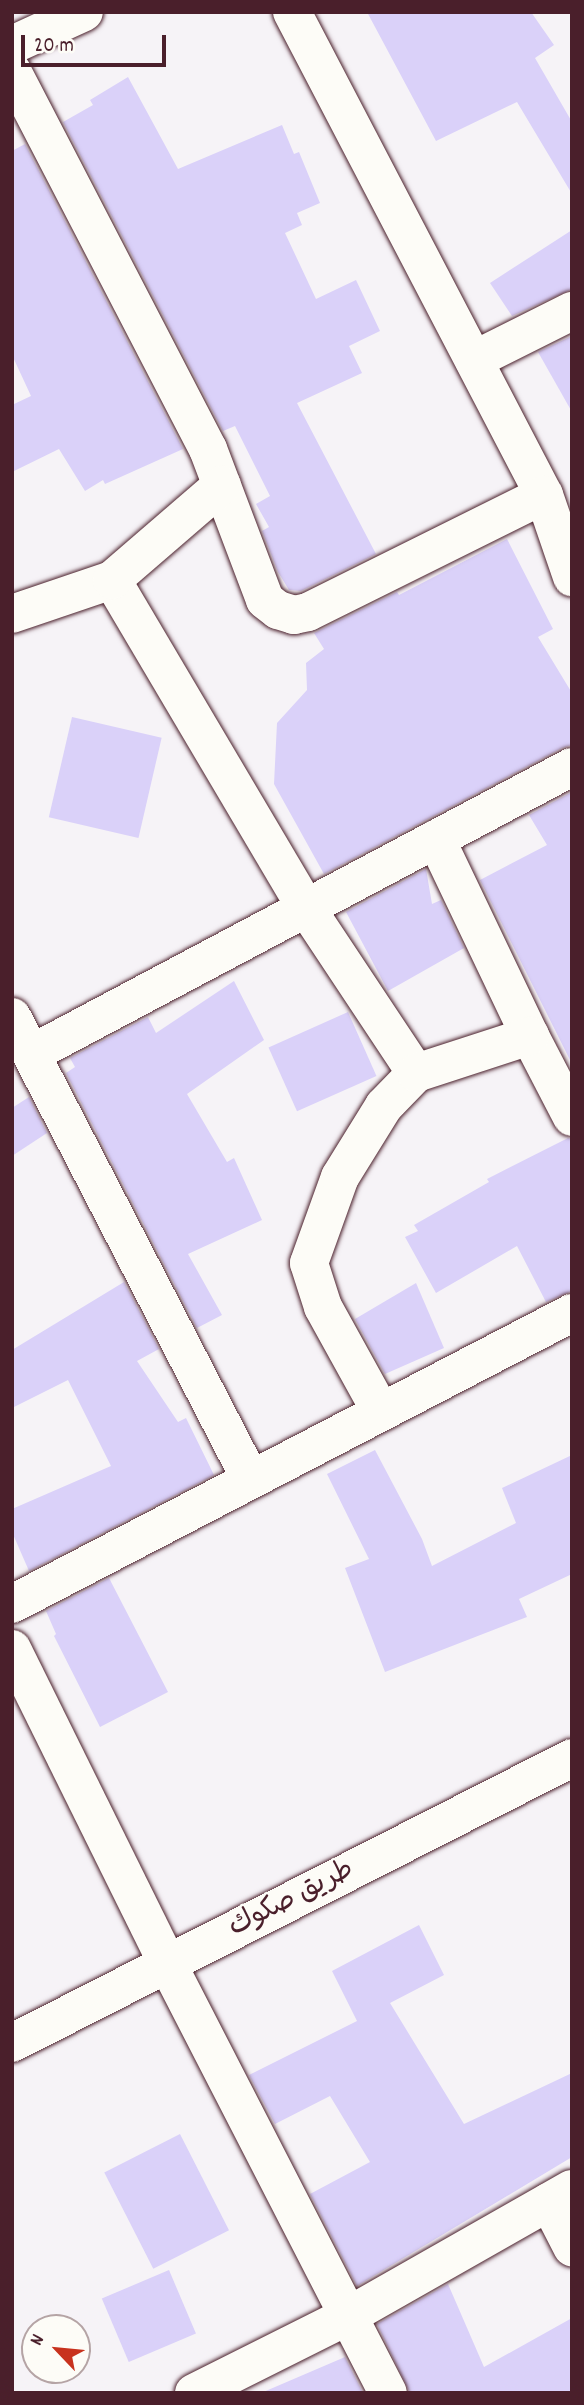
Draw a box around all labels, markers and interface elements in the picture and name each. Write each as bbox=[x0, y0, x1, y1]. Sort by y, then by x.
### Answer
scale bar bbox=[24, 21, 170, 65]
text: 20 m bbox=[34, 32, 74, 62]
street label: طريق صكوك bbox=[224, 1854, 360, 1946]
north arrow bbox=[21, 2314, 91, 2384]
text: N bbox=[24, 2330, 53, 2351]

